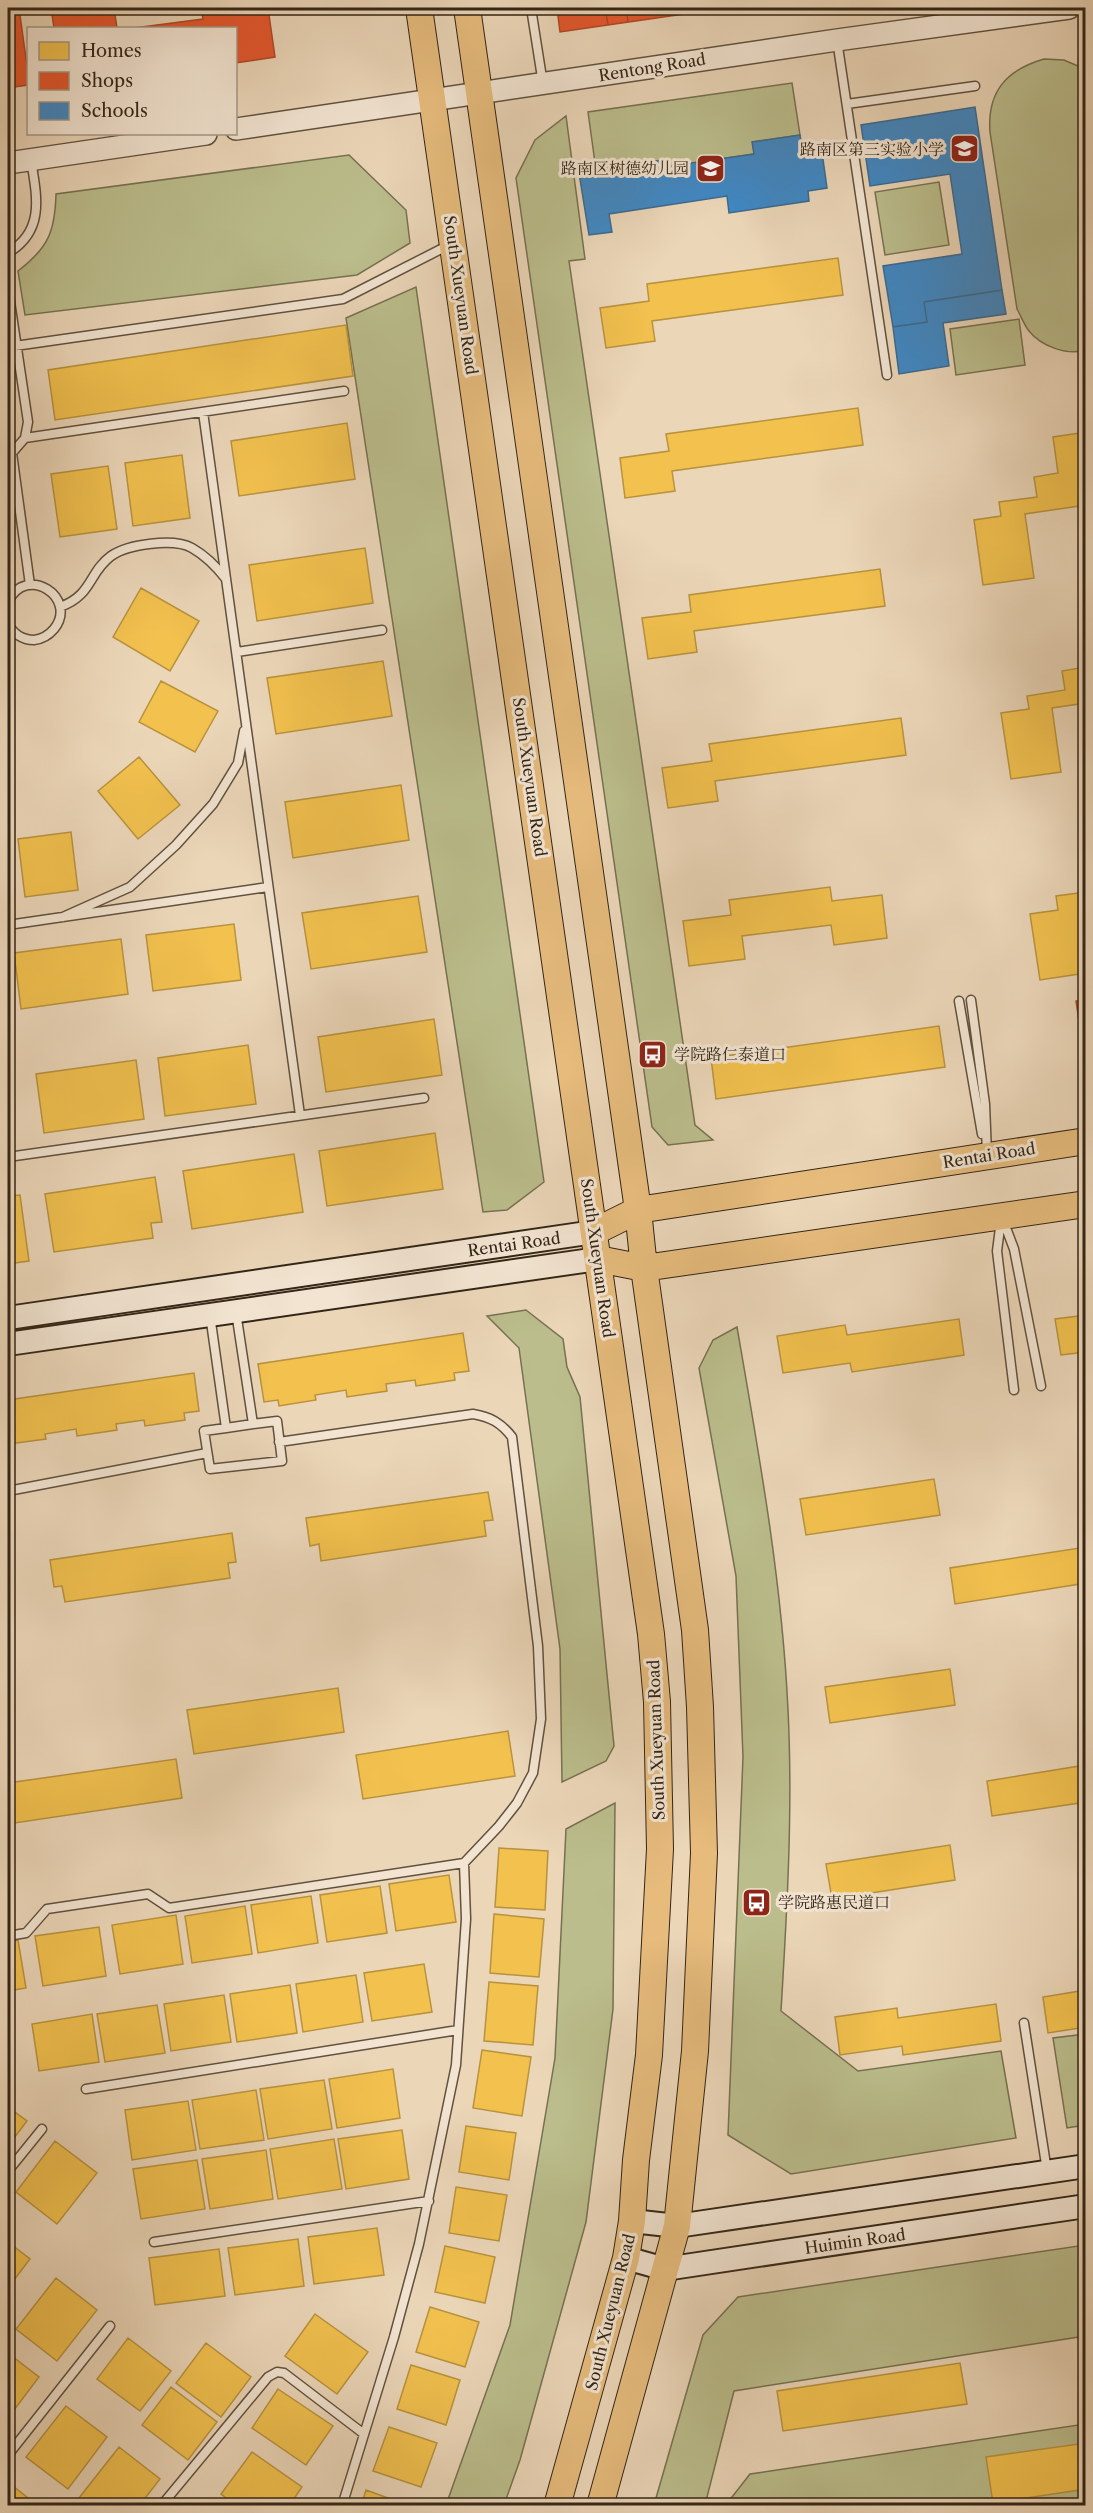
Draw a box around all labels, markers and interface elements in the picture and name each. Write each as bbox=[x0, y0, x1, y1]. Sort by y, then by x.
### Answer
legend bbox=[27, 27, 237, 135]
text: Homes bbox=[81, 40, 142, 62]
street label: Rentong Road bbox=[597, 49, 707, 85]
text: Shops bbox=[81, 70, 133, 92]
text: Schools bbox=[81, 100, 148, 122]
school or university icon: 路南区第三实验小学 bbox=[949, 133, 981, 165]
place label: 路南区第三实验小学 bbox=[800, 139, 944, 159]
school or university icon: 路南区树德幼儿园 bbox=[694, 152, 726, 184]
place label: 路南区树德幼儿园 bbox=[561, 158, 689, 178]
street label: South Xueyuan Road bbox=[440, 214, 482, 376]
street label: South Xueyuan Road bbox=[509, 696, 551, 858]
bus stop icon: 学院路仁泰道口 bbox=[637, 1038, 669, 1070]
place label: 学院路仁泰道口 bbox=[674, 1044, 786, 1064]
street label: Rentai Road bbox=[941, 1138, 1037, 1172]
street label: South Xueyuan Road bbox=[577, 1177, 619, 1339]
street label: Rentai Road bbox=[466, 1228, 562, 1260]
street label: South Xueyuan Road bbox=[643, 1659, 669, 1821]
bus stop icon: 学院路惠民道口 bbox=[741, 1886, 773, 1918]
place label: 学院路惠民道口 bbox=[778, 1892, 890, 1912]
street label: Huimin Road bbox=[803, 2224, 907, 2258]
street label: South Xueyuan Road bbox=[581, 2231, 639, 2392]

